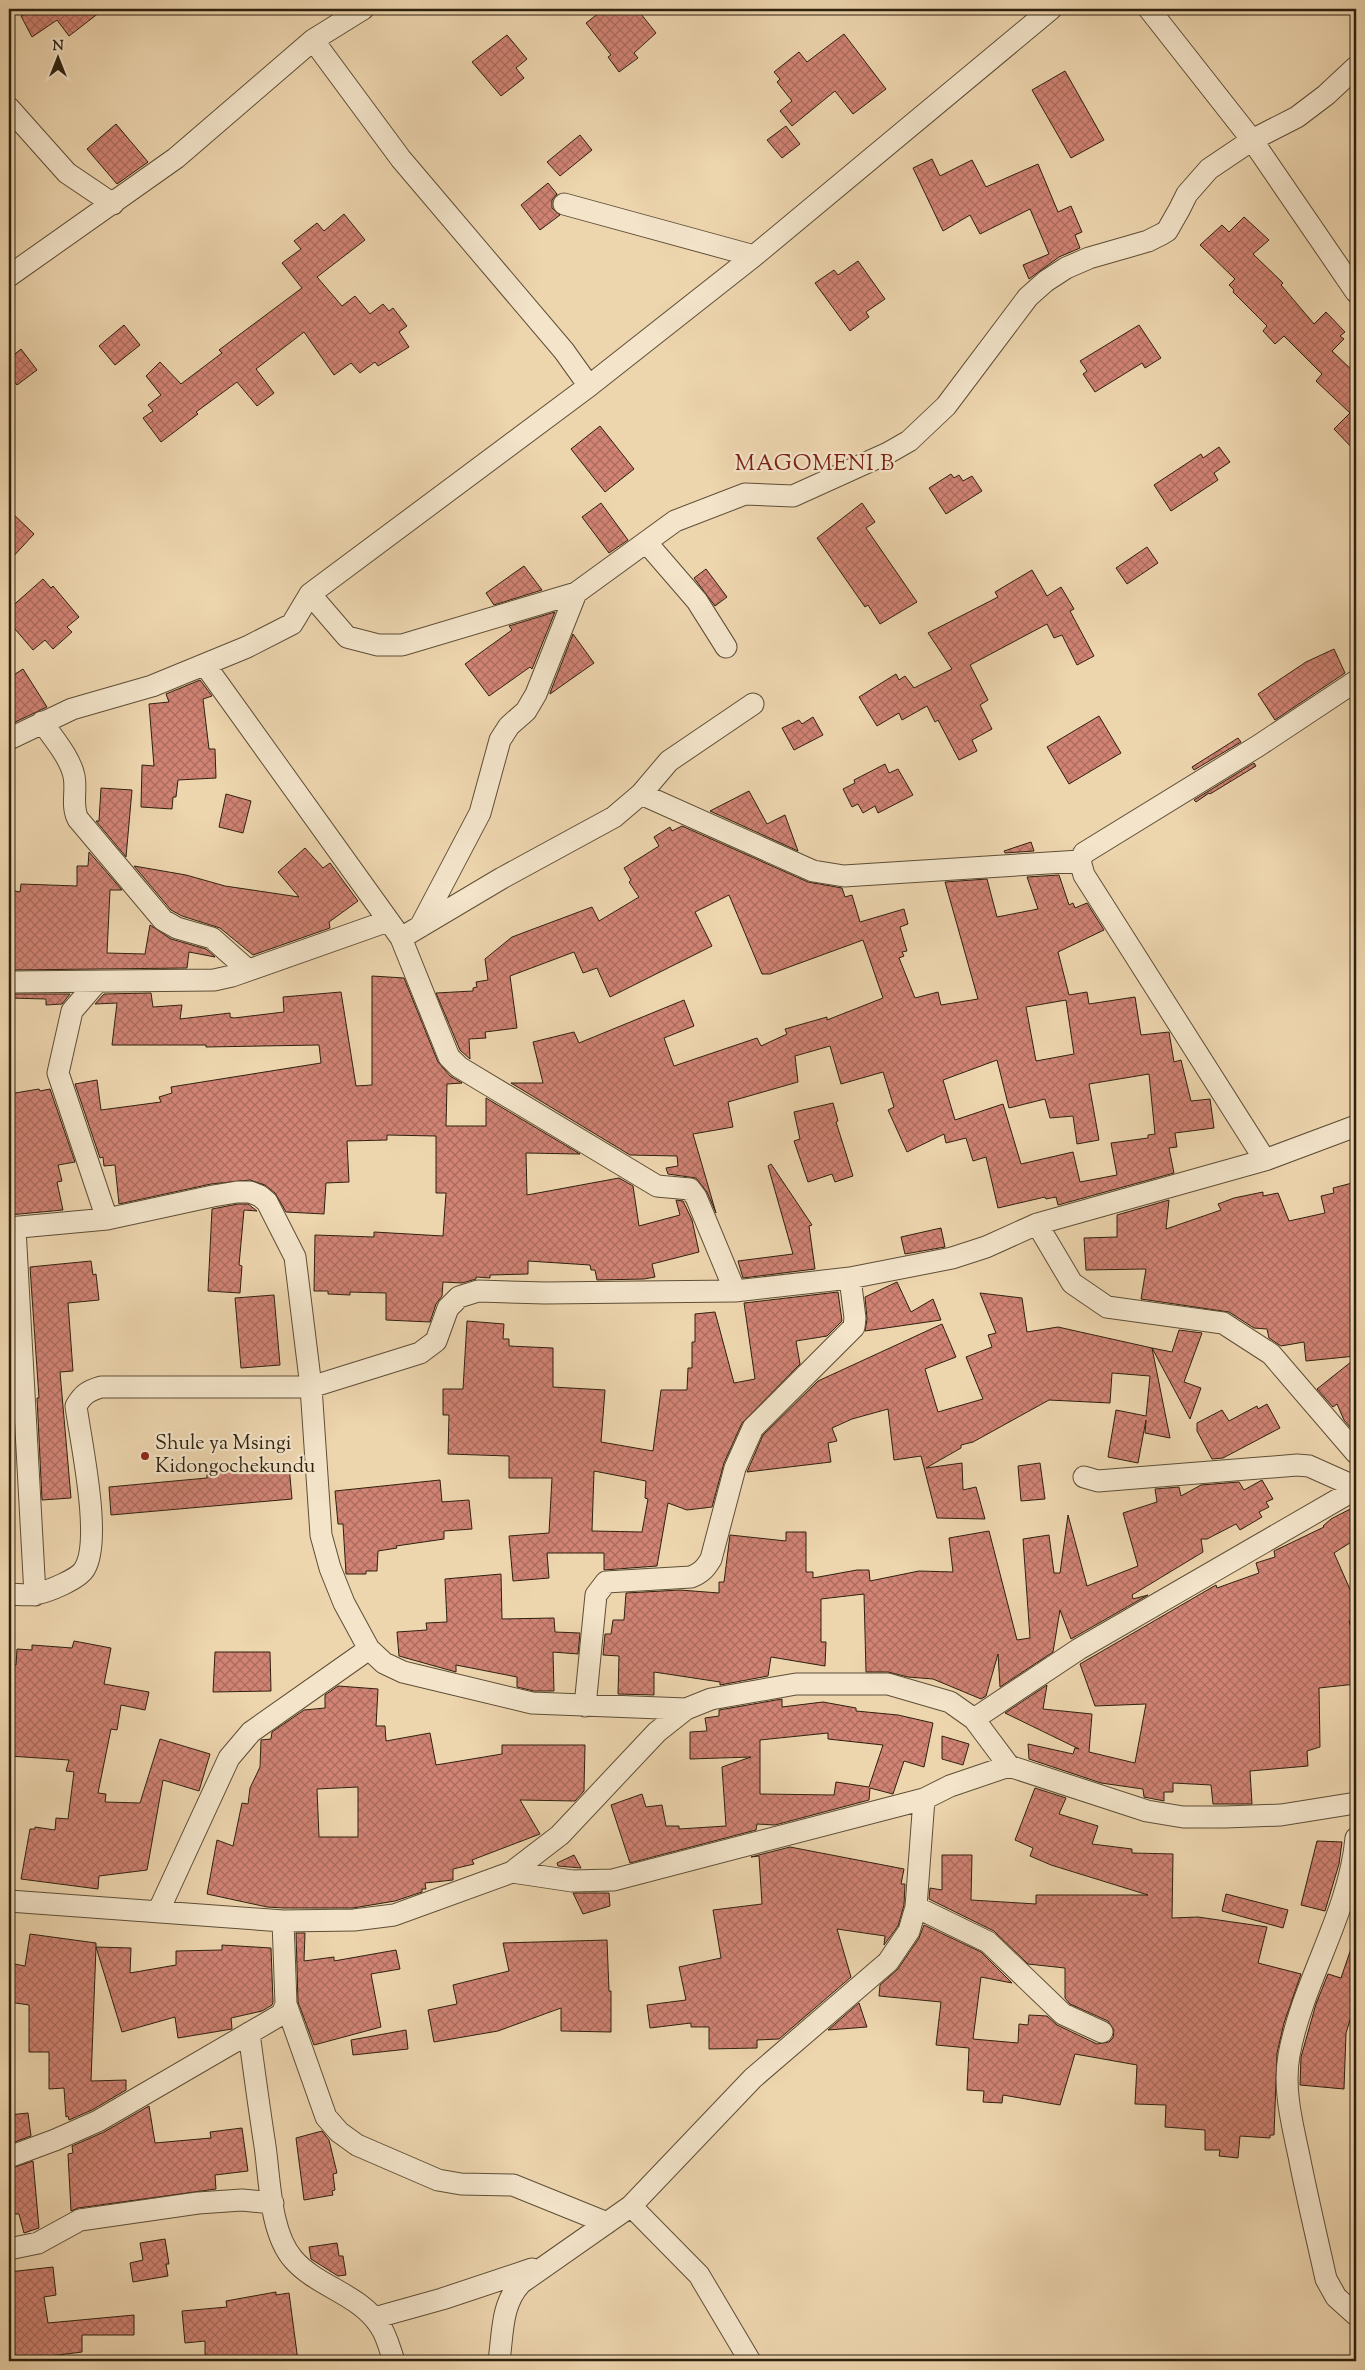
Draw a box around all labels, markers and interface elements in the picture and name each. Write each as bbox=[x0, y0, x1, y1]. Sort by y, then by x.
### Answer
north arrow bbox=[32, 32, 82, 82]
text: N bbox=[52, 37, 64, 57]
district label: MAGOMENI B bbox=[735, 449, 895, 481]
place label: Shule ya Msingi Kidongochekundu bbox=[155, 1430, 316, 1482]
marker: Shule ya Msingi Kidongochekundu bbox=[139, 1450, 151, 1462]

